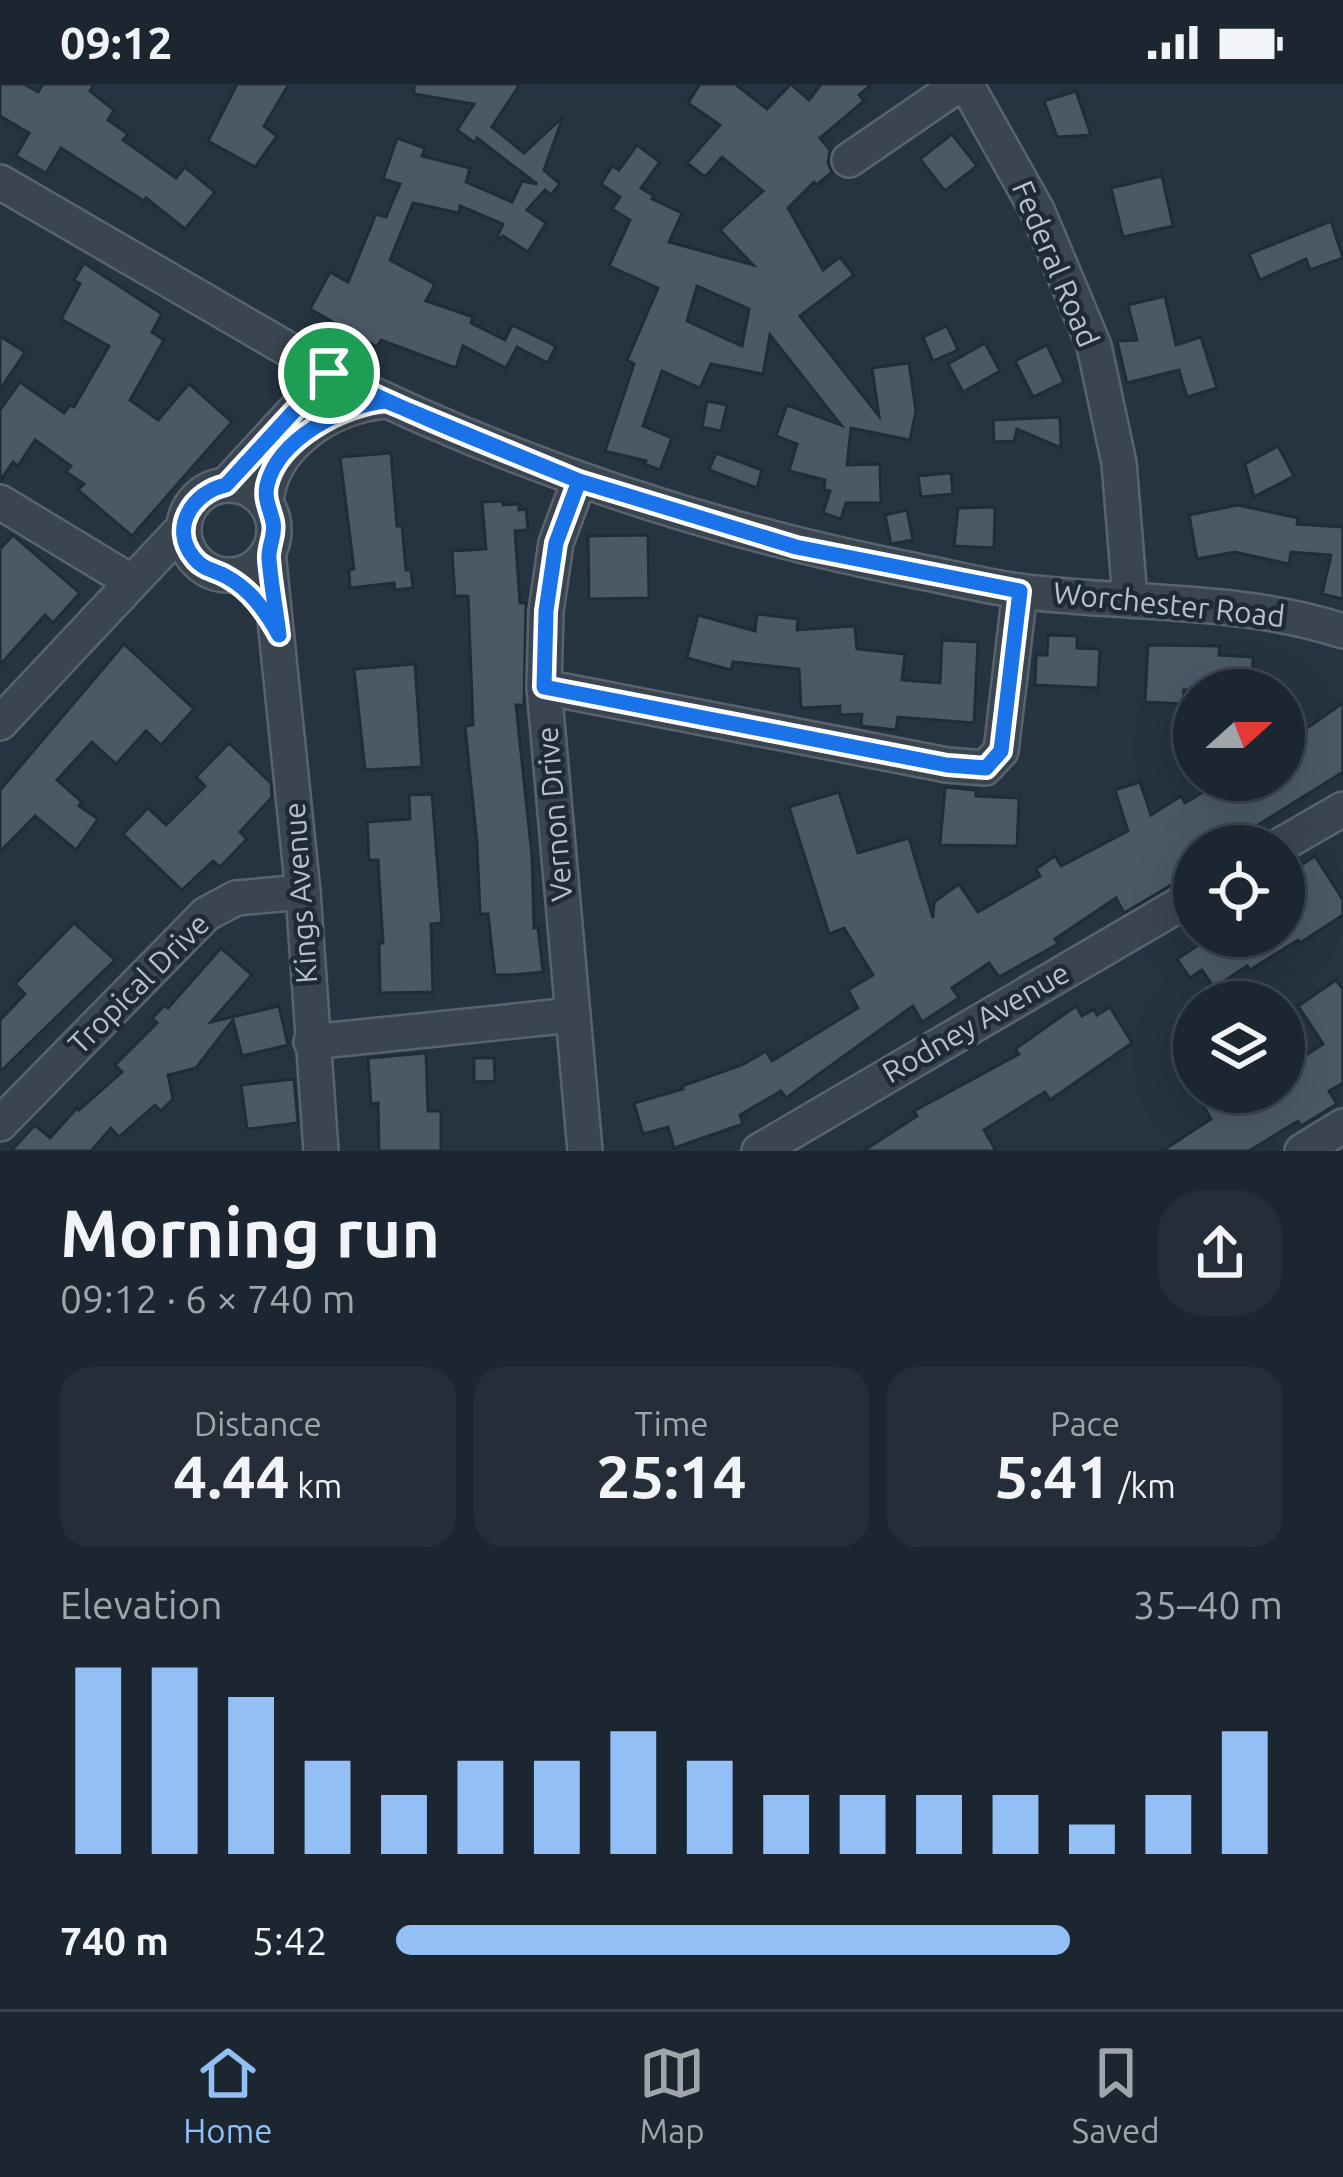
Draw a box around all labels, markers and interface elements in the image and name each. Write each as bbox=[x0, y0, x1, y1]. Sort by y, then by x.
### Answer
text: 09:12 bbox=[60, 17, 173, 68]
street label: Federal Road bbox=[1006, 175, 1106, 352]
pin bbox=[278, 322, 380, 424]
icon: arrive bbox=[296, 340, 362, 406]
street label: Worchester Road bbox=[1052, 575, 1287, 633]
north arrow bbox=[1173, 669, 1305, 801]
map controls bbox=[1173, 669, 1305, 1113]
street label: Vernon Drive bbox=[529, 725, 579, 903]
street label: Kings Avenue bbox=[277, 801, 323, 985]
button: locate bbox=[1173, 825, 1305, 957]
street label: Tropical Drive bbox=[61, 906, 215, 1060]
street label: Rodney Avenue bbox=[876, 955, 1075, 1089]
button: layers bbox=[1173, 981, 1305, 1113]
button: share bbox=[1157, 1190, 1283, 1316]
text: Morning run bbox=[60, 1195, 440, 1269]
text: 09:12 · 6 × 740 m bbox=[60, 1277, 355, 1320]
text: Distance bbox=[194, 1405, 322, 1442]
text: Time bbox=[635, 1405, 708, 1442]
text: Pace bbox=[1050, 1405, 1120, 1442]
text: 4.44 bbox=[173, 1442, 290, 1509]
text: 25:14 bbox=[596, 1442, 747, 1509]
text: 5:41 bbox=[995, 1442, 1111, 1509]
text: km bbox=[290, 1467, 342, 1504]
text: /km bbox=[1111, 1467, 1176, 1504]
text: Elevation bbox=[60, 1583, 223, 1626]
text: 35–40 m bbox=[1133, 1583, 1283, 1626]
text: 740 m bbox=[60, 1919, 169, 1962]
text: 5:42 bbox=[252, 1919, 328, 1962]
tab: Home bbox=[183, 2040, 272, 2149]
tab: Map bbox=[639, 2040, 705, 2149]
tab: Saved bbox=[1072, 2040, 1160, 2149]

